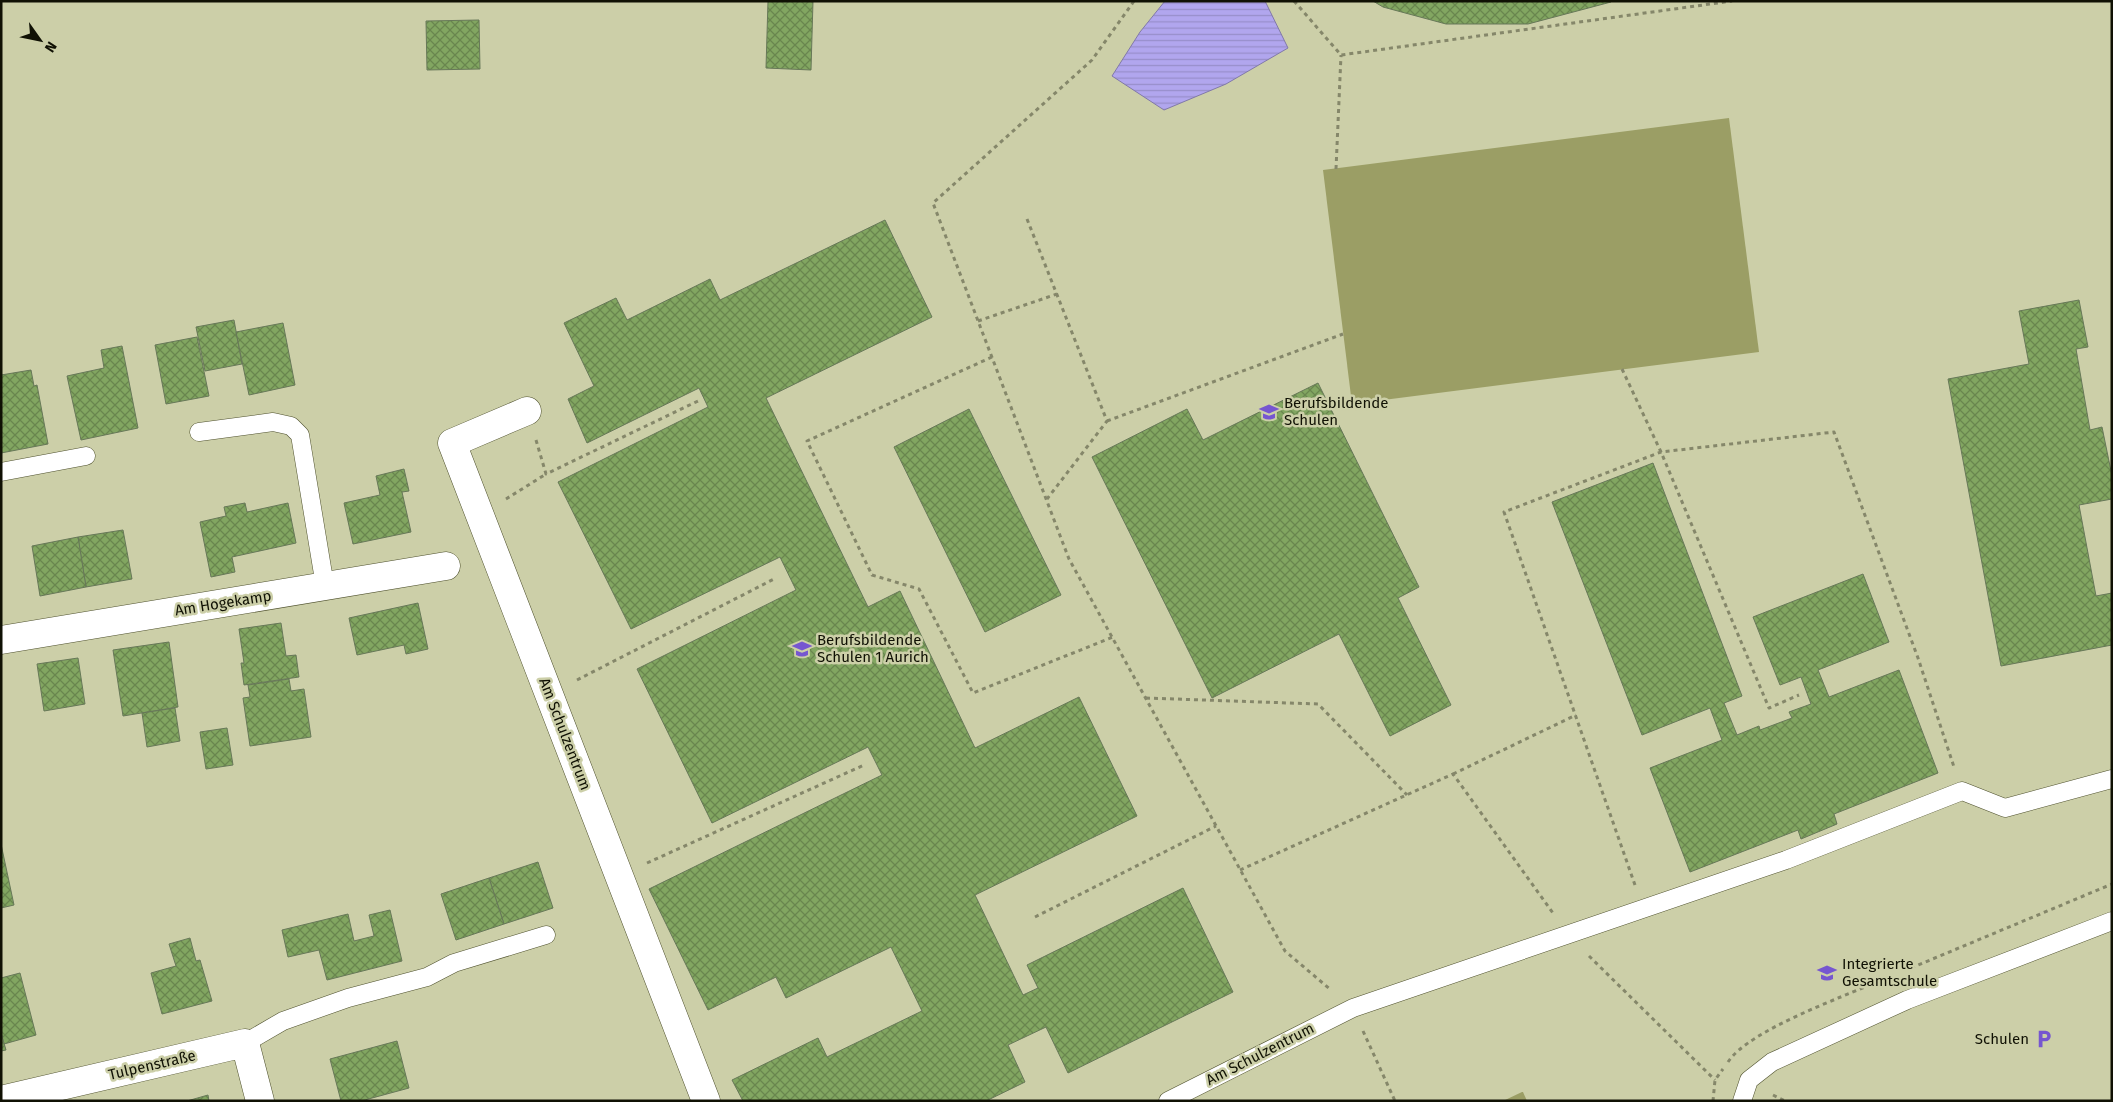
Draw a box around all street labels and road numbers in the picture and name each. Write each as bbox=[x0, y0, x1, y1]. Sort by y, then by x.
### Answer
street label: Am Hogekamp bbox=[173, 586, 273, 620]
street label: Am Schulzentrum bbox=[535, 675, 595, 793]
street label: Am Schulzentrum bbox=[1203, 1019, 1317, 1089]
street label: Tulpenstraße bbox=[107, 1046, 197, 1084]

